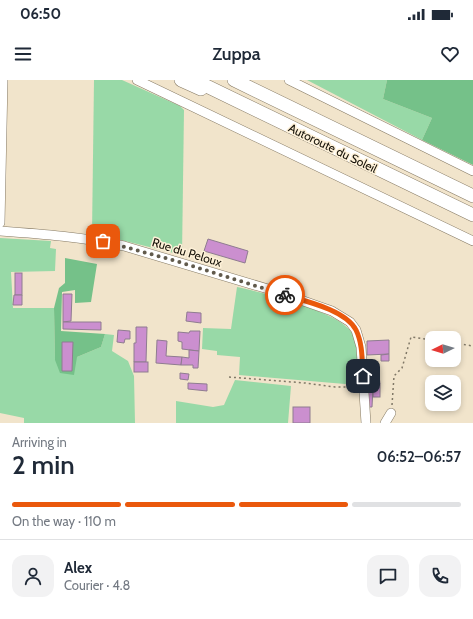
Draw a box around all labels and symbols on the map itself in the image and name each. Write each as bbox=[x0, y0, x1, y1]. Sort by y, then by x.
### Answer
street label: Autoroute du Soleil bbox=[286, 120, 380, 176]
pin bbox=[86, 224, 120, 258]
street label: Rue du Peloux bbox=[150, 234, 224, 270]
courier bbox=[265, 275, 305, 315]
north arrow bbox=[425, 331, 461, 367]
pin bbox=[346, 359, 380, 393]

